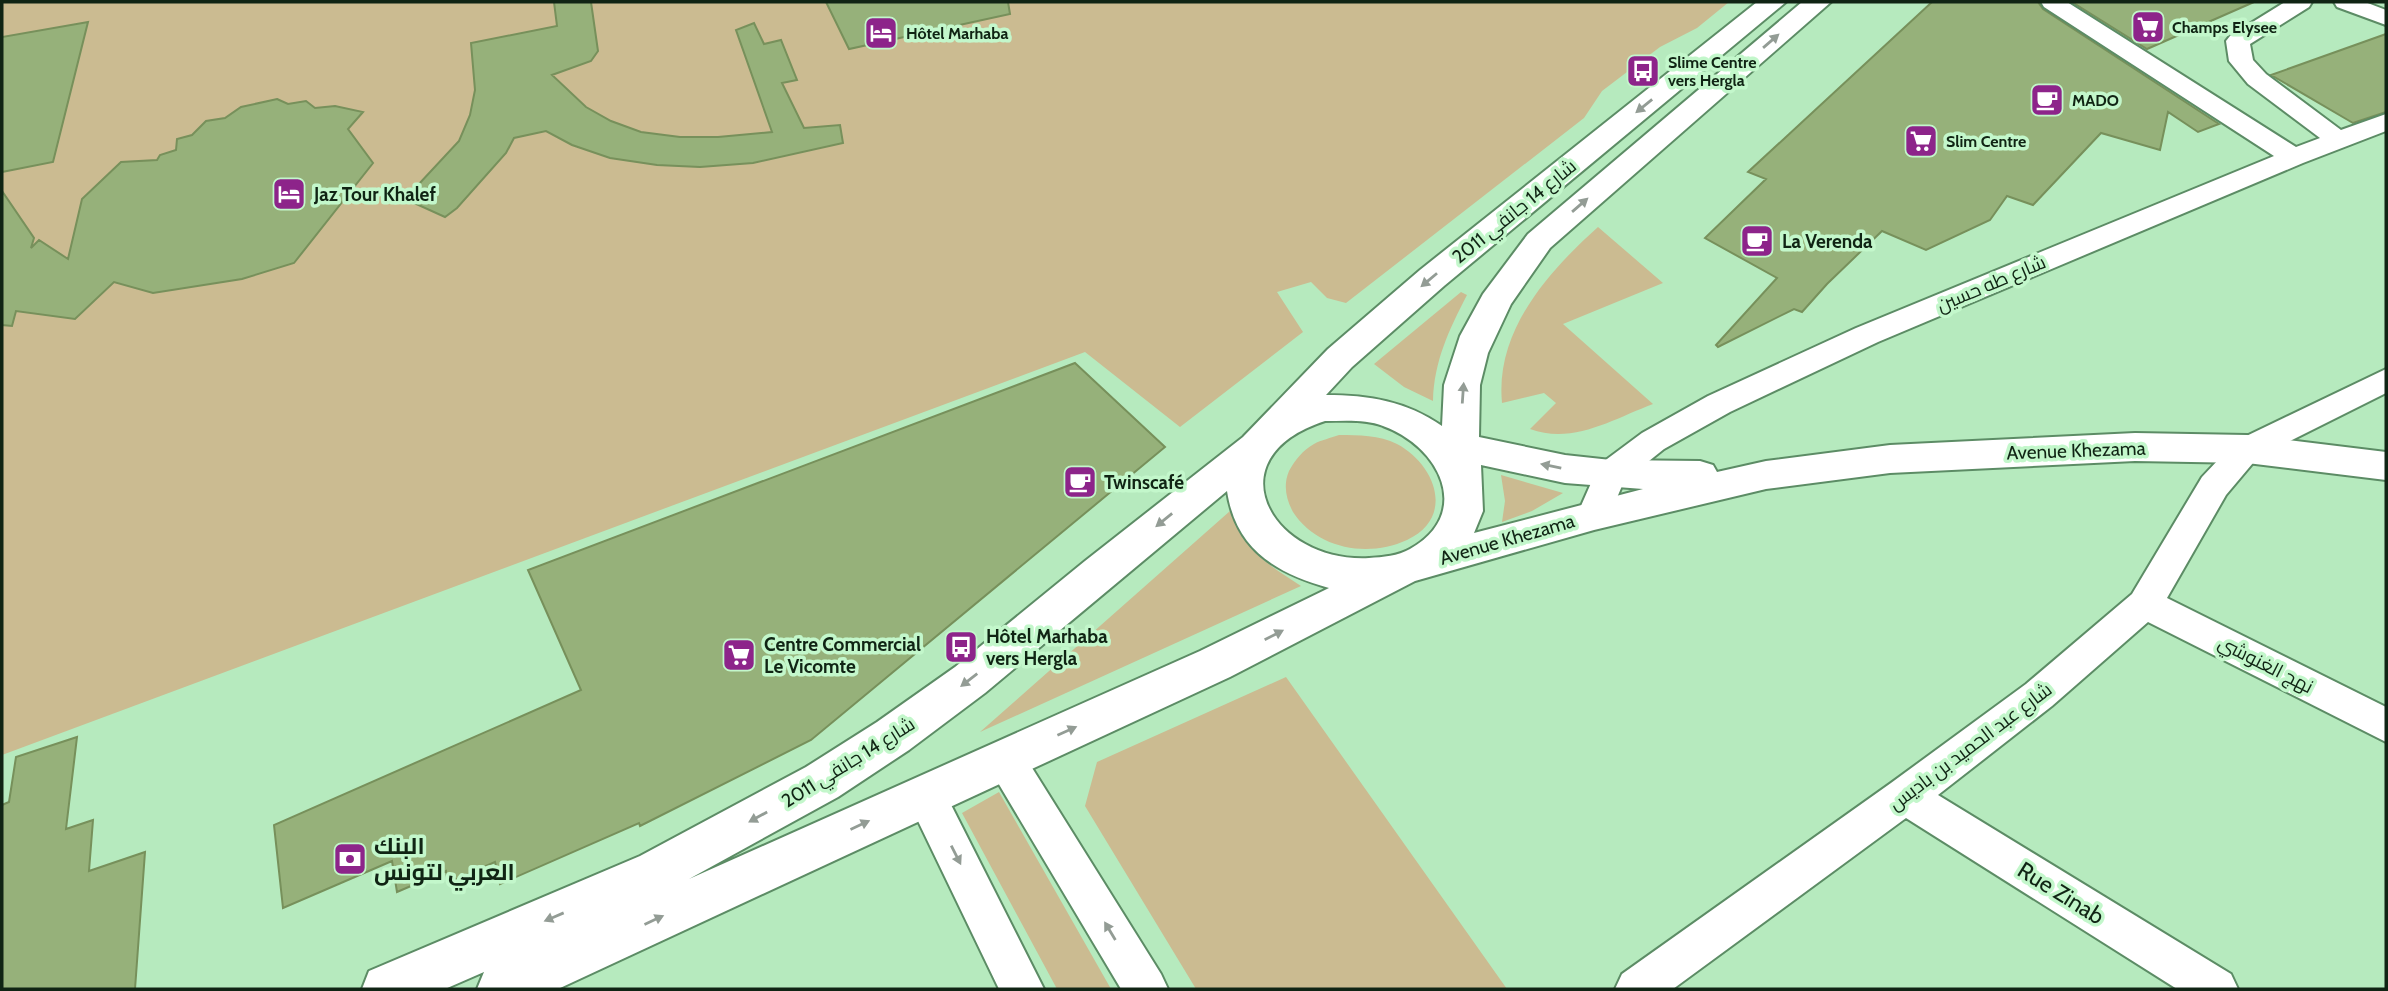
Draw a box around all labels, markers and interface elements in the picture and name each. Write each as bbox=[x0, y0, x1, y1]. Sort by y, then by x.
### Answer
supermarket icon: Champs Elysee bbox=[2129, 8, 2167, 46]
hotel icon: Hôtel Marhaba bbox=[862, 14, 900, 52]
place label: Champs Elysee bbox=[2172, 18, 2277, 37]
place label: Hôtel Marhaba bbox=[906, 24, 1008, 43]
one-way arrow bbox=[1763, 34, 1780, 49]
bus stop icon: Slime Centre vers Hergla bbox=[1624, 52, 1662, 90]
place label: Slime Centre vers Hergla bbox=[1668, 53, 1756, 90]
cafe icon: MADO bbox=[2028, 81, 2066, 119]
place label: MADO bbox=[2072, 91, 2119, 110]
one-way arrow bbox=[1635, 99, 1653, 114]
supermarket icon: Slim Centre bbox=[1902, 122, 1940, 160]
place label: Slim Centre bbox=[1946, 132, 2026, 151]
street label: شارع 14 جانفي 2011 bbox=[1448, 154, 1583, 271]
hotel icon: Jaz Tour Khalef bbox=[270, 175, 308, 213]
place label: Jaz Tour Khalef bbox=[313, 183, 436, 206]
one-way arrow bbox=[1571, 197, 1589, 213]
cafe icon: La Verenda bbox=[1738, 222, 1776, 260]
place label: La Verenda bbox=[1782, 230, 1873, 253]
street label: شارع طه حسين bbox=[1933, 250, 2050, 319]
one-way arrow bbox=[1420, 272, 1438, 288]
one-way arrow bbox=[1458, 382, 1469, 404]
street label: Avenue Khezama bbox=[2006, 437, 2146, 464]
one-way arrow bbox=[1540, 461, 1562, 472]
cafe icon: Twinscafé bbox=[1061, 463, 1099, 501]
place label: Twinscafé bbox=[1104, 471, 1184, 494]
street label: Avenue Khezama bbox=[1437, 509, 1577, 570]
one-way arrow bbox=[1155, 512, 1173, 527]
place label: Hôtel Marhaba vers Hergla bbox=[986, 625, 1108, 670]
bus stop icon: Hôtel Marhaba vers Hergla bbox=[942, 628, 980, 666]
one-way arrow bbox=[1264, 629, 1284, 641]
street label: نهج الغنوشي bbox=[2213, 631, 2317, 701]
place label: Centre Commercial Le Vicomte bbox=[764, 633, 921, 678]
supermarket icon: Centre Commercial Le Vicomte bbox=[720, 636, 758, 674]
one-way arrow bbox=[961, 673, 979, 688]
street label: شارع عبد الحميد بن باديس bbox=[1884, 678, 2058, 817]
street label: شارع 14 جانفي 2011 bbox=[777, 712, 921, 815]
one-way arrow bbox=[1057, 725, 1078, 736]
one-way arrow bbox=[749, 811, 768, 823]
one-way arrow bbox=[850, 819, 870, 830]
place label: البنك العربي لتونس bbox=[374, 832, 515, 891]
bank icon: البنك العربي لتونس bbox=[331, 840, 369, 878]
one-way arrow bbox=[949, 846, 961, 866]
street label: Rue Zinab bbox=[2013, 856, 2110, 931]
one-way arrow bbox=[544, 911, 564, 923]
one-way arrow bbox=[643, 914, 664, 925]
one-way arrow bbox=[1104, 921, 1117, 941]

